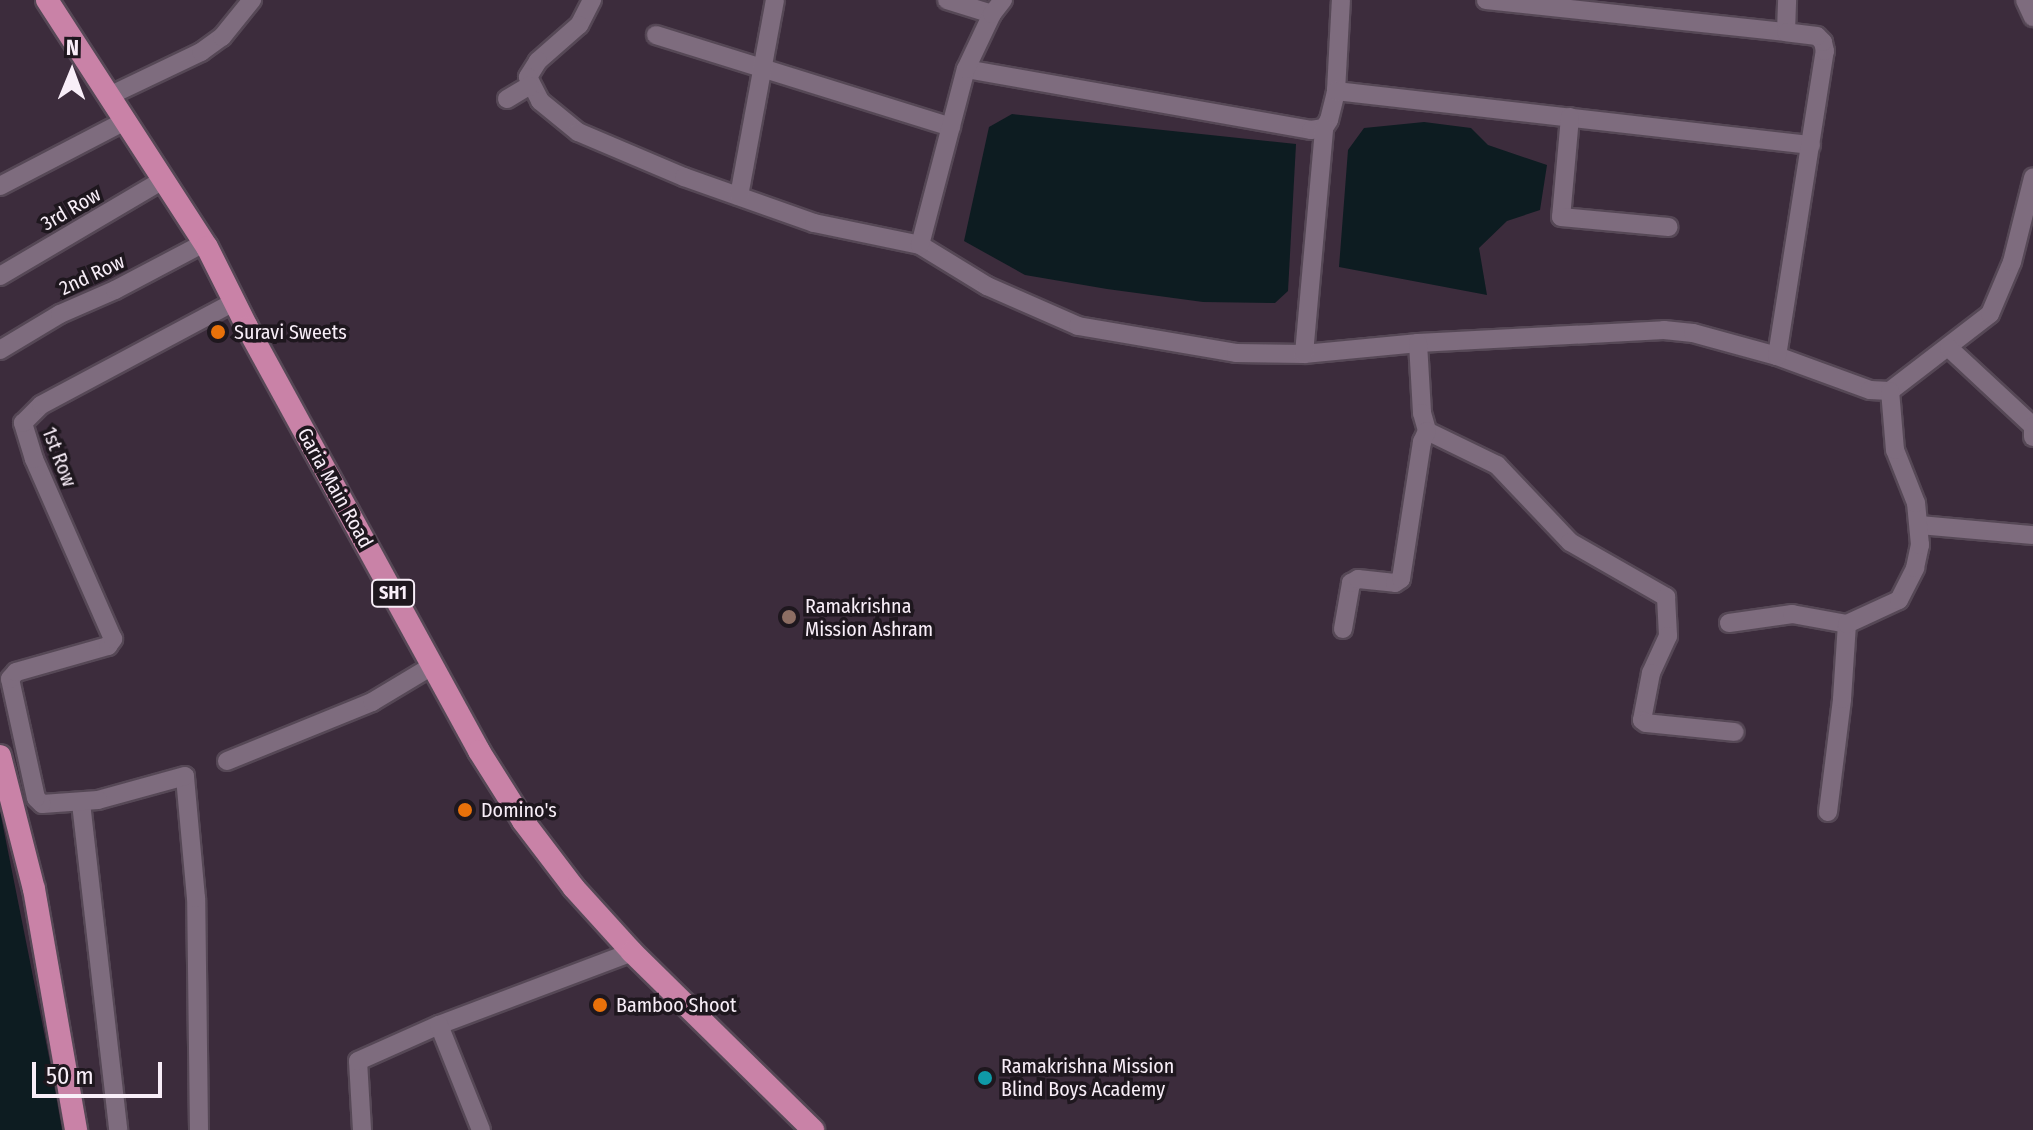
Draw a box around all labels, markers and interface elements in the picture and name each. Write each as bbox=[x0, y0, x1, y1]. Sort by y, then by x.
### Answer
north arrow bbox=[32, 32, 112, 112]
text: N bbox=[66, 34, 79, 61]
street label: 3rd Row bbox=[37, 182, 105, 236]
street label: 2nd Row bbox=[56, 250, 128, 300]
place label: Suravi Sweets bbox=[234, 320, 347, 344]
marker: Suravi Sweets bbox=[209, 323, 227, 341]
street label: 1st Row bbox=[37, 424, 81, 490]
street label: Garia Main Road bbox=[292, 424, 378, 552]
road number: SH1 bbox=[371, 579, 415, 607]
place label: Ramakrishna Mission Ashram bbox=[805, 594, 933, 641]
marker: Ramakrishna Mission Ashram bbox=[780, 608, 798, 626]
place label: Domino's bbox=[481, 798, 557, 822]
marker: Domino's bbox=[456, 801, 474, 819]
place label: Bamboo Shoot bbox=[616, 993, 737, 1017]
marker: Bamboo Shoot bbox=[591, 996, 609, 1014]
scale bar bbox=[36, 1046, 166, 1096]
place label: Ramakrishna Mission Blind Boys Academy bbox=[1001, 1054, 1174, 1101]
text: 50 m bbox=[46, 1062, 94, 1090]
marker: Ramakrishna Mission Blind Boys Academy bbox=[976, 1069, 994, 1087]

